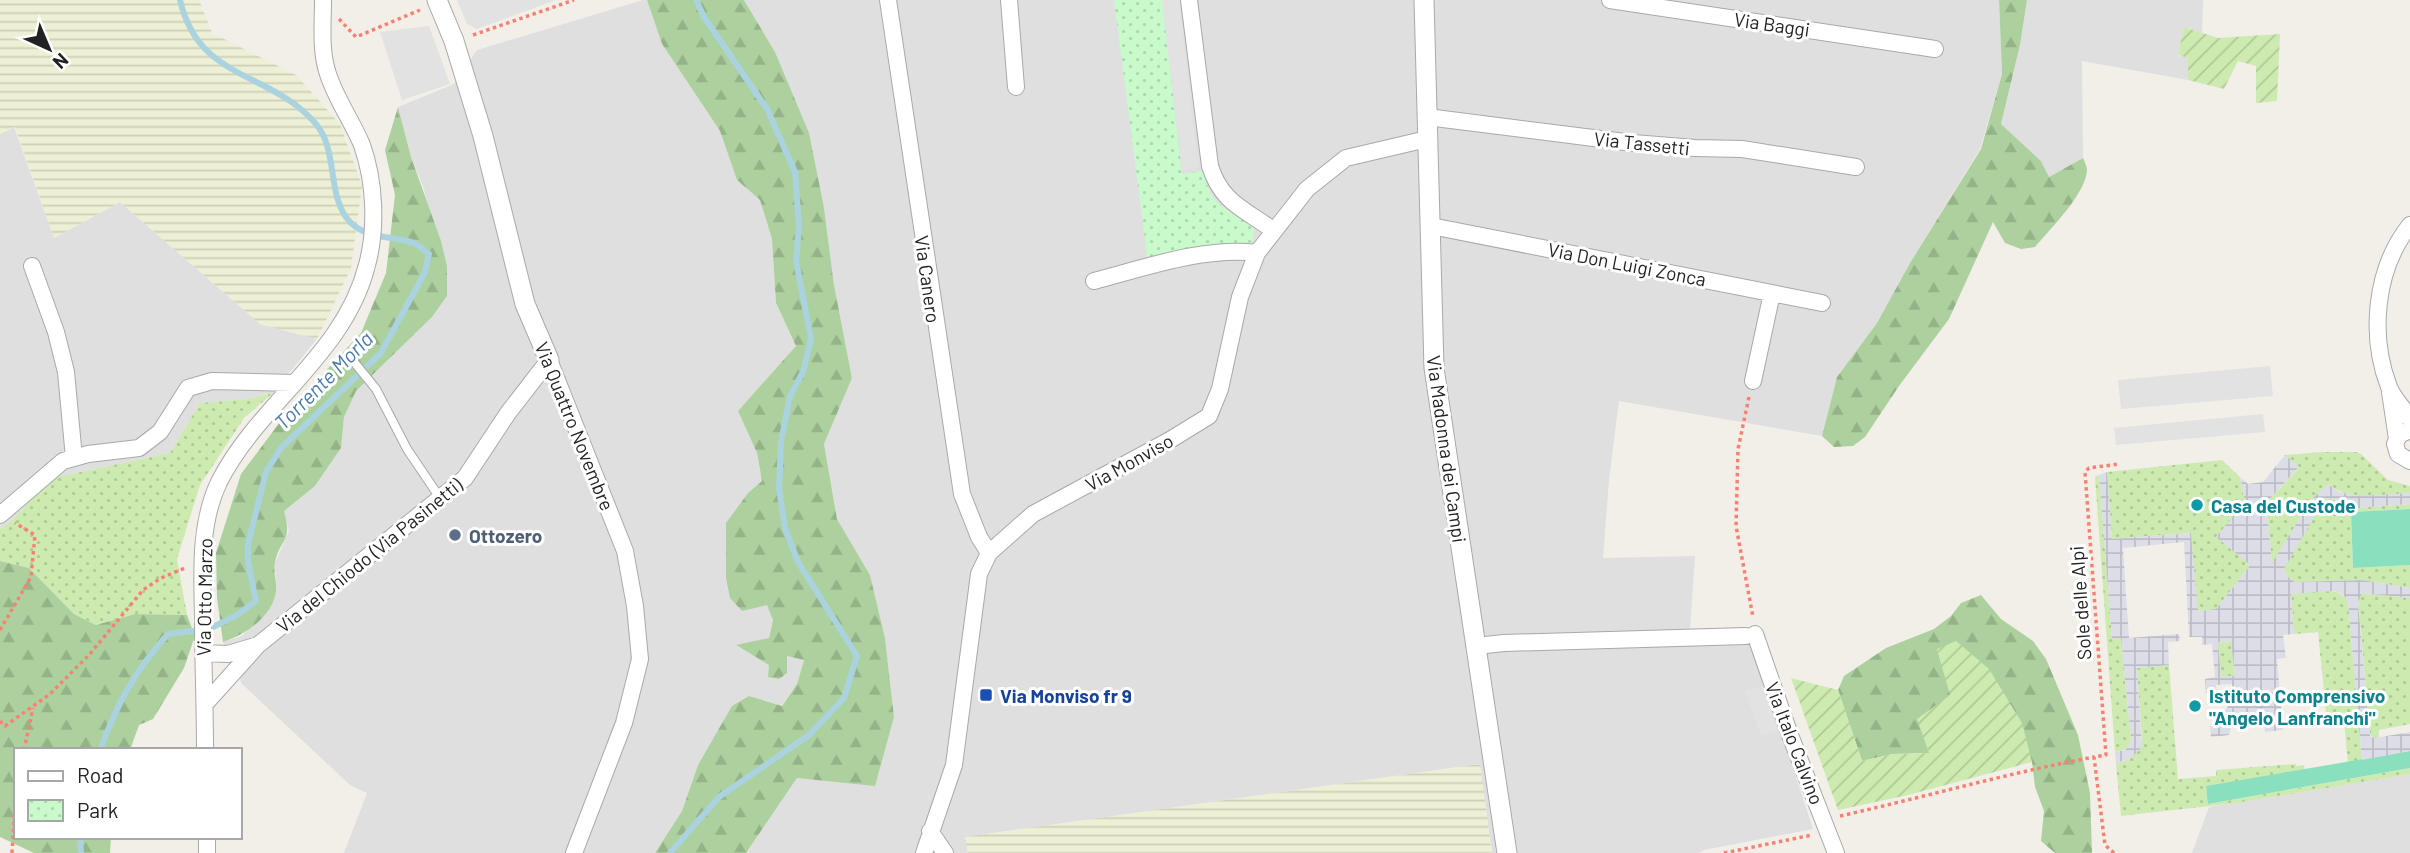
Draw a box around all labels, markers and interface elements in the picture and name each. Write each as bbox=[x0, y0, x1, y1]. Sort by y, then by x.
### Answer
street label: Via Baggi bbox=[1733, 7, 1811, 41]
north arrow bbox=[14, 14, 84, 84]
text: N bbox=[49, 49, 74, 74]
street label: Via Tassetti bbox=[1593, 127, 1691, 159]
street label: Via Canero bbox=[910, 234, 946, 324]
street label: Via Don Luigi Zonca bbox=[1546, 237, 1708, 291]
water label: Torrente Morla bbox=[269, 326, 377, 434]
street label: Via Quattro Novembre bbox=[531, 338, 619, 514]
street label: Via Madonna dei Campi bbox=[1422, 354, 1472, 544]
street label: Via Monviso bbox=[1081, 428, 1177, 496]
street label: Via del Chiodo (Via Pasinetti) bbox=[271, 472, 468, 637]
place label: Casa del Custode bbox=[2211, 494, 2356, 517]
marker: Casa del Custode bbox=[2189, 497, 2205, 513]
place label: Ottozero bbox=[469, 524, 542, 547]
marker: Ottozero bbox=[447, 527, 463, 543]
street label: Via Otto Marzo bbox=[191, 538, 217, 656]
street label: Sole delle Alpi bbox=[2065, 545, 2095, 661]
street label: Via Italo Calvino bbox=[1761, 678, 1829, 808]
place label: Via Monviso fr 9 bbox=[1000, 684, 1132, 707]
place label: Istituto Comprensivo "Angelo Lanfranchi" bbox=[2209, 684, 2385, 729]
marker: Via Monviso fr 9 bbox=[978, 687, 994, 703]
marker: Istituto Comprensivo "Angelo Lanfranchi" bbox=[2187, 698, 2203, 714]
legend bbox=[14, 748, 242, 839]
text: Road bbox=[77, 762, 123, 787]
text: Park bbox=[77, 797, 118, 822]

